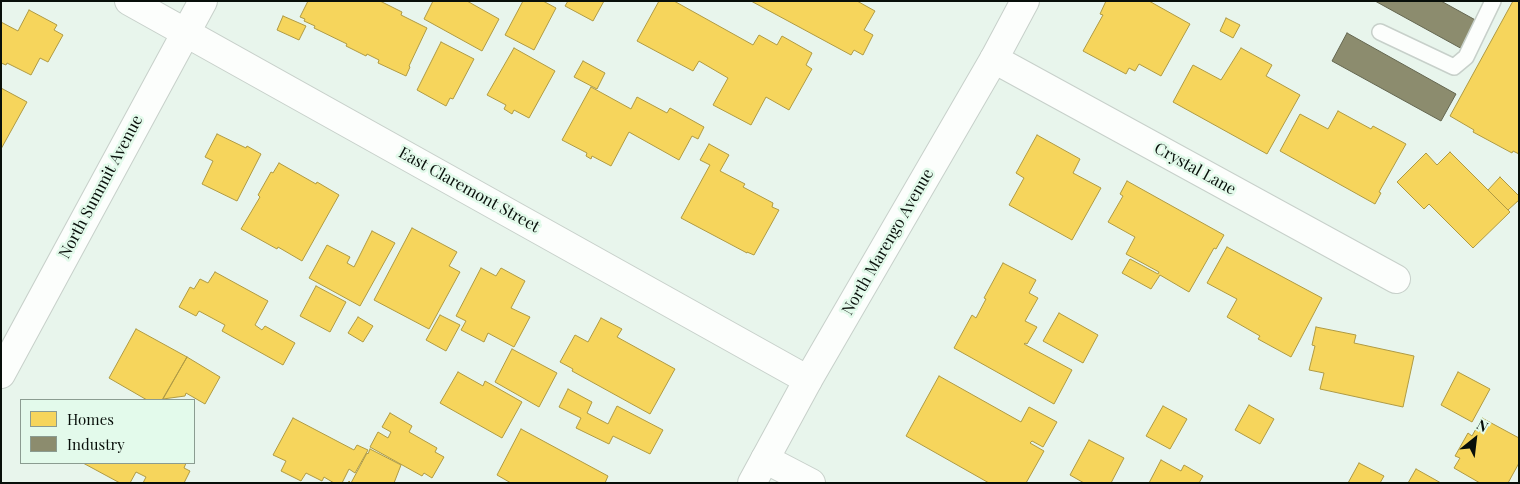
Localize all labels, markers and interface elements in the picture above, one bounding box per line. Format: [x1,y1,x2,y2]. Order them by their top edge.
street label: North Summit Avenue [55,112,147,262]
street label: Crystal Lane [1151,139,1239,199]
street label: East Claremont Street [395,143,543,237]
street label: North Marengo Avenue [838,165,938,319]
legend [20,399,195,464]
text: Homes [67,409,114,429]
north arrow [1450,414,1500,464]
text: N [1473,415,1492,436]
text: Industry [67,434,125,454]

